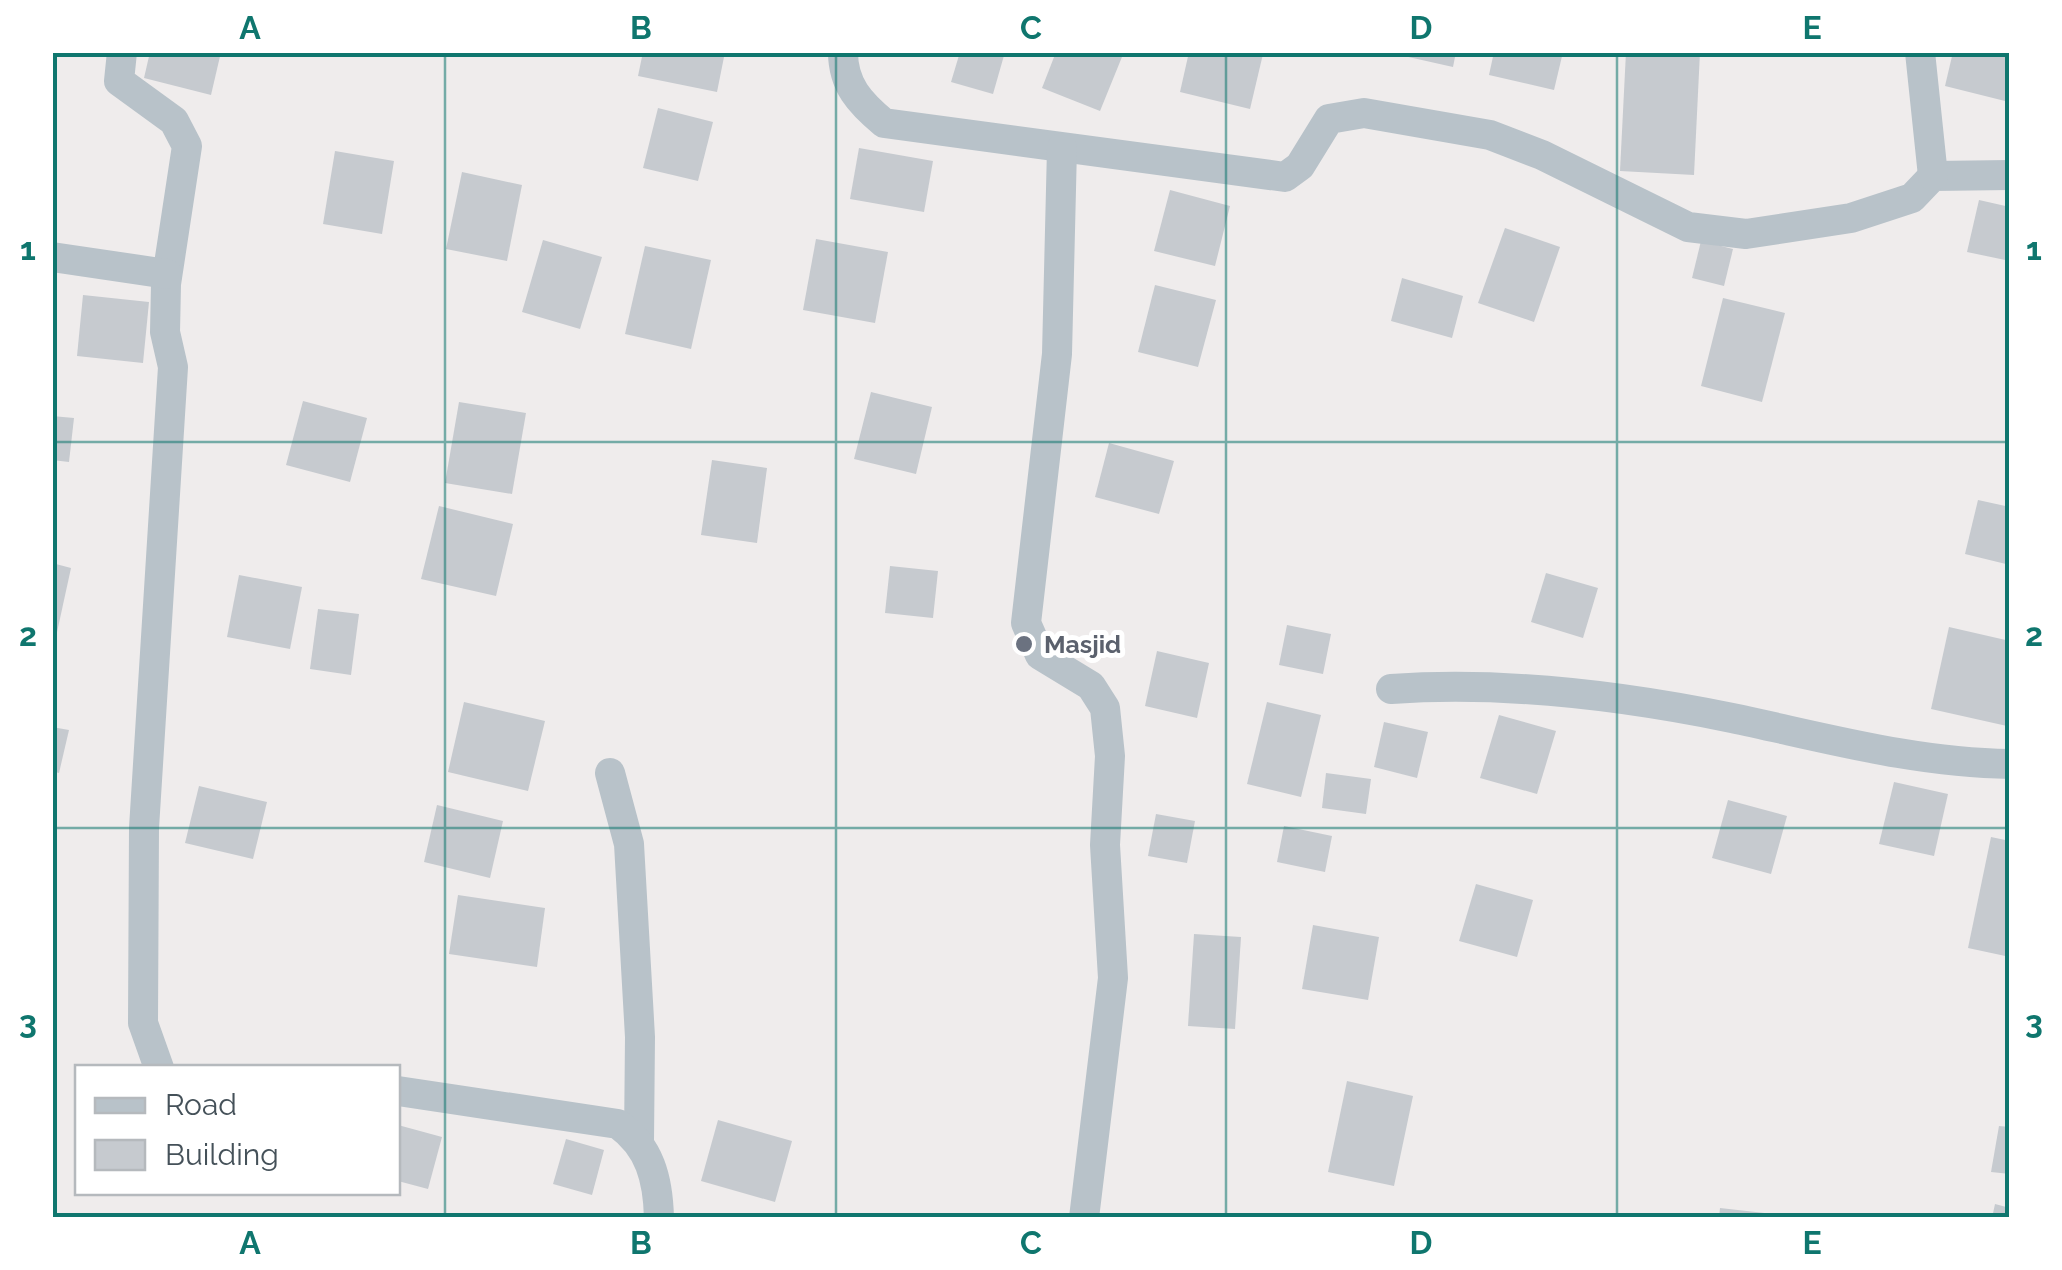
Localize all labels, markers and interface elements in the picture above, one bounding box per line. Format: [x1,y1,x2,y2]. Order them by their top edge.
text: A [239,9,261,46]
text: B [630,9,652,46]
text: C [1020,9,1042,46]
text: D [1410,9,1432,46]
text: E [1802,9,1822,46]
text: 1 [20,230,36,267]
text: 1 [2026,230,2042,267]
text: 2 [19,616,37,653]
text: 2 [2025,616,2043,653]
place label: Masjid [1044,629,1121,659]
marker: Masjid [1013,633,1035,655]
text: 3 [19,1003,37,1040]
text: 3 [2025,1003,2043,1040]
legend [75,1065,400,1195]
text: Road [165,1087,237,1122]
text: Building [165,1137,279,1172]
text: A [239,1224,261,1261]
text: B [630,1224,652,1261]
text: C [1020,1224,1042,1261]
text: D [1410,1224,1432,1261]
text: E [1802,1224,1822,1261]

